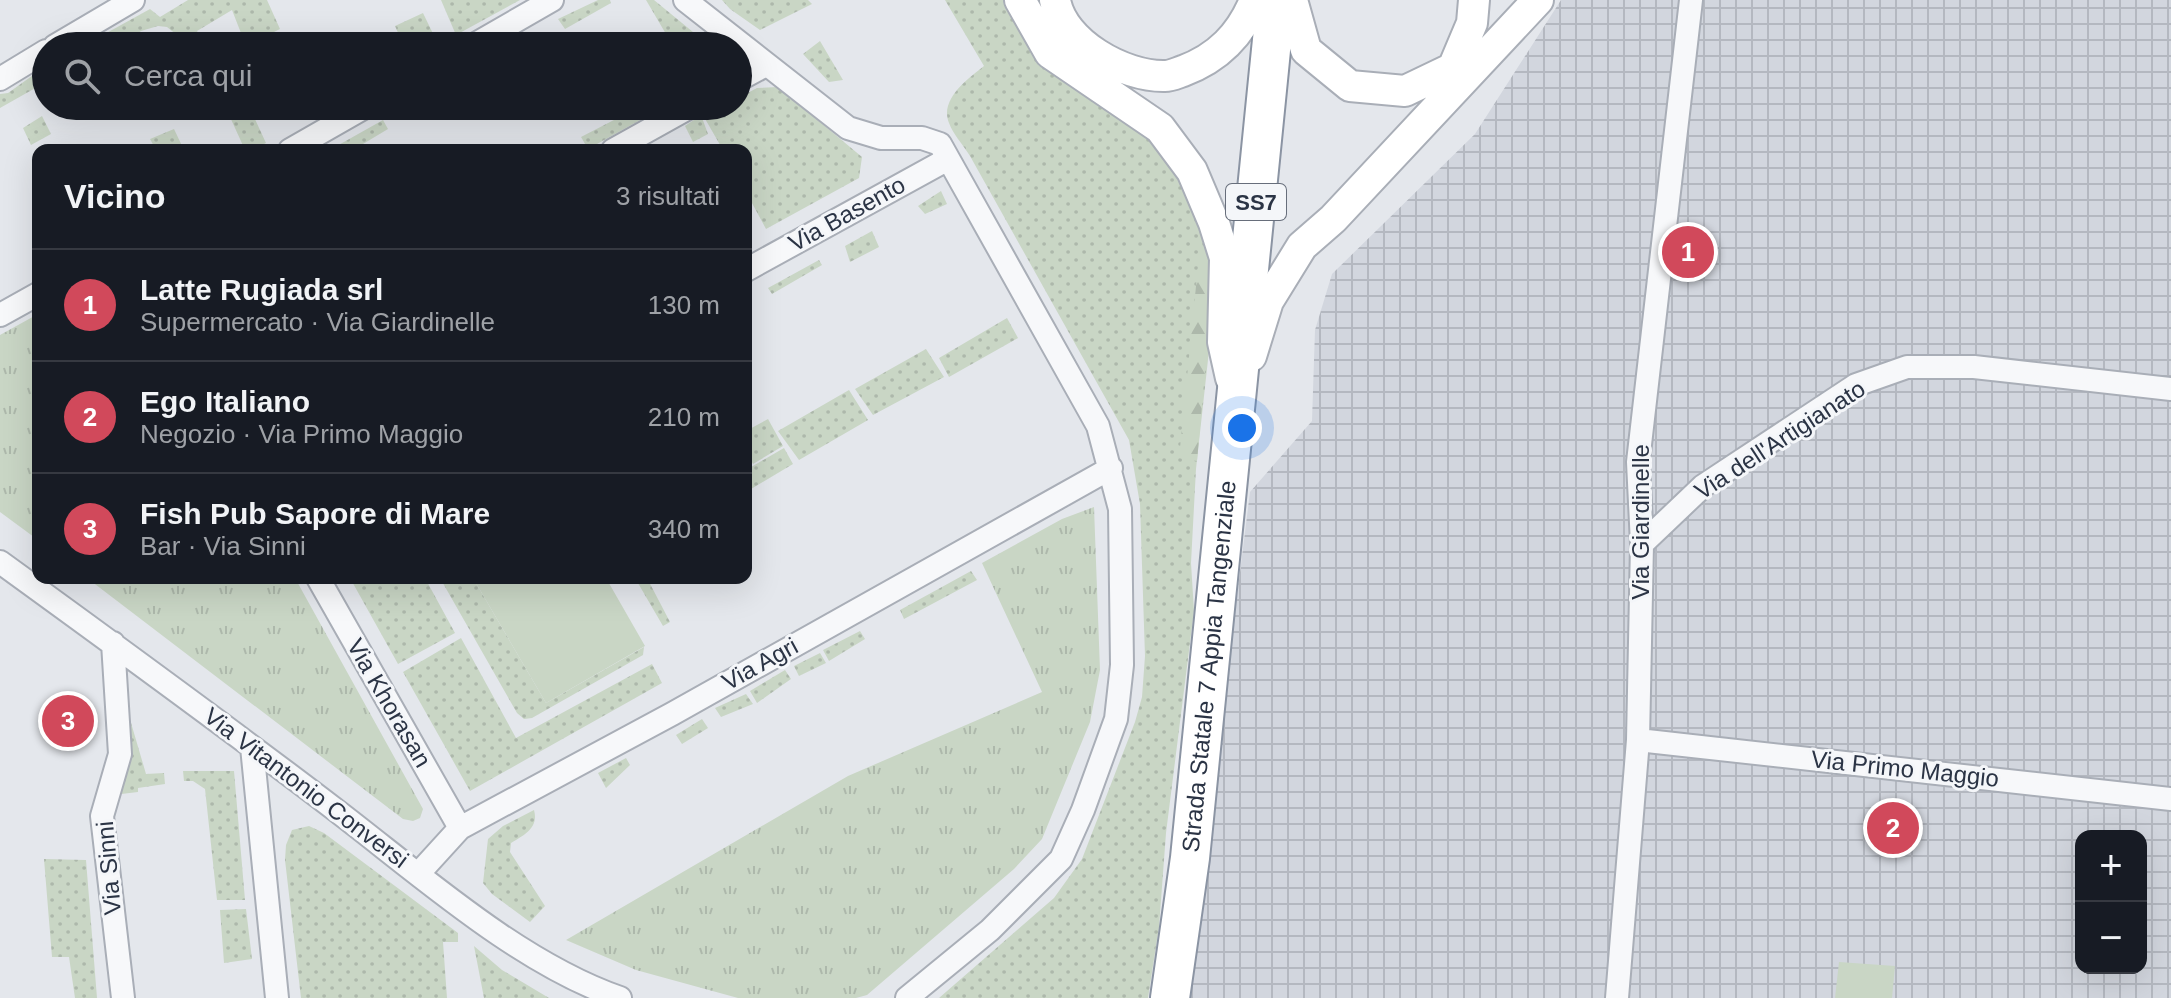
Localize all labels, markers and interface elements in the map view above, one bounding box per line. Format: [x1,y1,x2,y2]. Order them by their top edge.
search box [32,32,752,120]
icon: search [60,54,104,98]
text: Cerca qui [124,59,252,92]
street label: Via Basento [784,170,910,257]
text: Vicino [64,177,165,215]
text: 3 risultati [616,181,720,211]
road number: SS7 [1226,184,1286,220]
pin: 1 [1662,222,1714,282]
text: Latte Rugiada srl [140,273,383,306]
text: 1 [83,290,97,320]
text: 130 m [648,290,720,320]
text: Supermercato · Via Giardinelle [140,307,495,337]
street label: Via dell'Artigianato [1690,374,1870,505]
text: Ego Italiano [140,385,310,418]
text: 2 [83,402,97,432]
text: 210 m [648,402,720,432]
your location [1222,408,1262,448]
text: Negozio · Via Primo Maggio [140,419,463,449]
street label: Via Giardinelle [1627,444,1654,600]
street label: Strada Statale 7 Appia Tangenziale [1177,479,1241,853]
text: Fish Pub Sapore di Mare [140,497,490,530]
text: 3 [83,514,97,544]
text: 340 m [648,514,720,544]
text: Bar · Via Sinni [140,531,306,561]
street label: Via Agri [717,632,802,695]
street label: Via Khorasan [342,634,437,772]
pin: 3 [42,691,94,751]
street label: Via Vitantonio Conversi [199,702,414,873]
street label: Via Primo Maggio [1810,745,2000,792]
pin: 2 [1867,798,1919,858]
street label: Via Sinni [91,820,126,916]
map controls [2075,830,2147,974]
button: + [2075,830,2147,902]
button: − [2075,902,2147,974]

